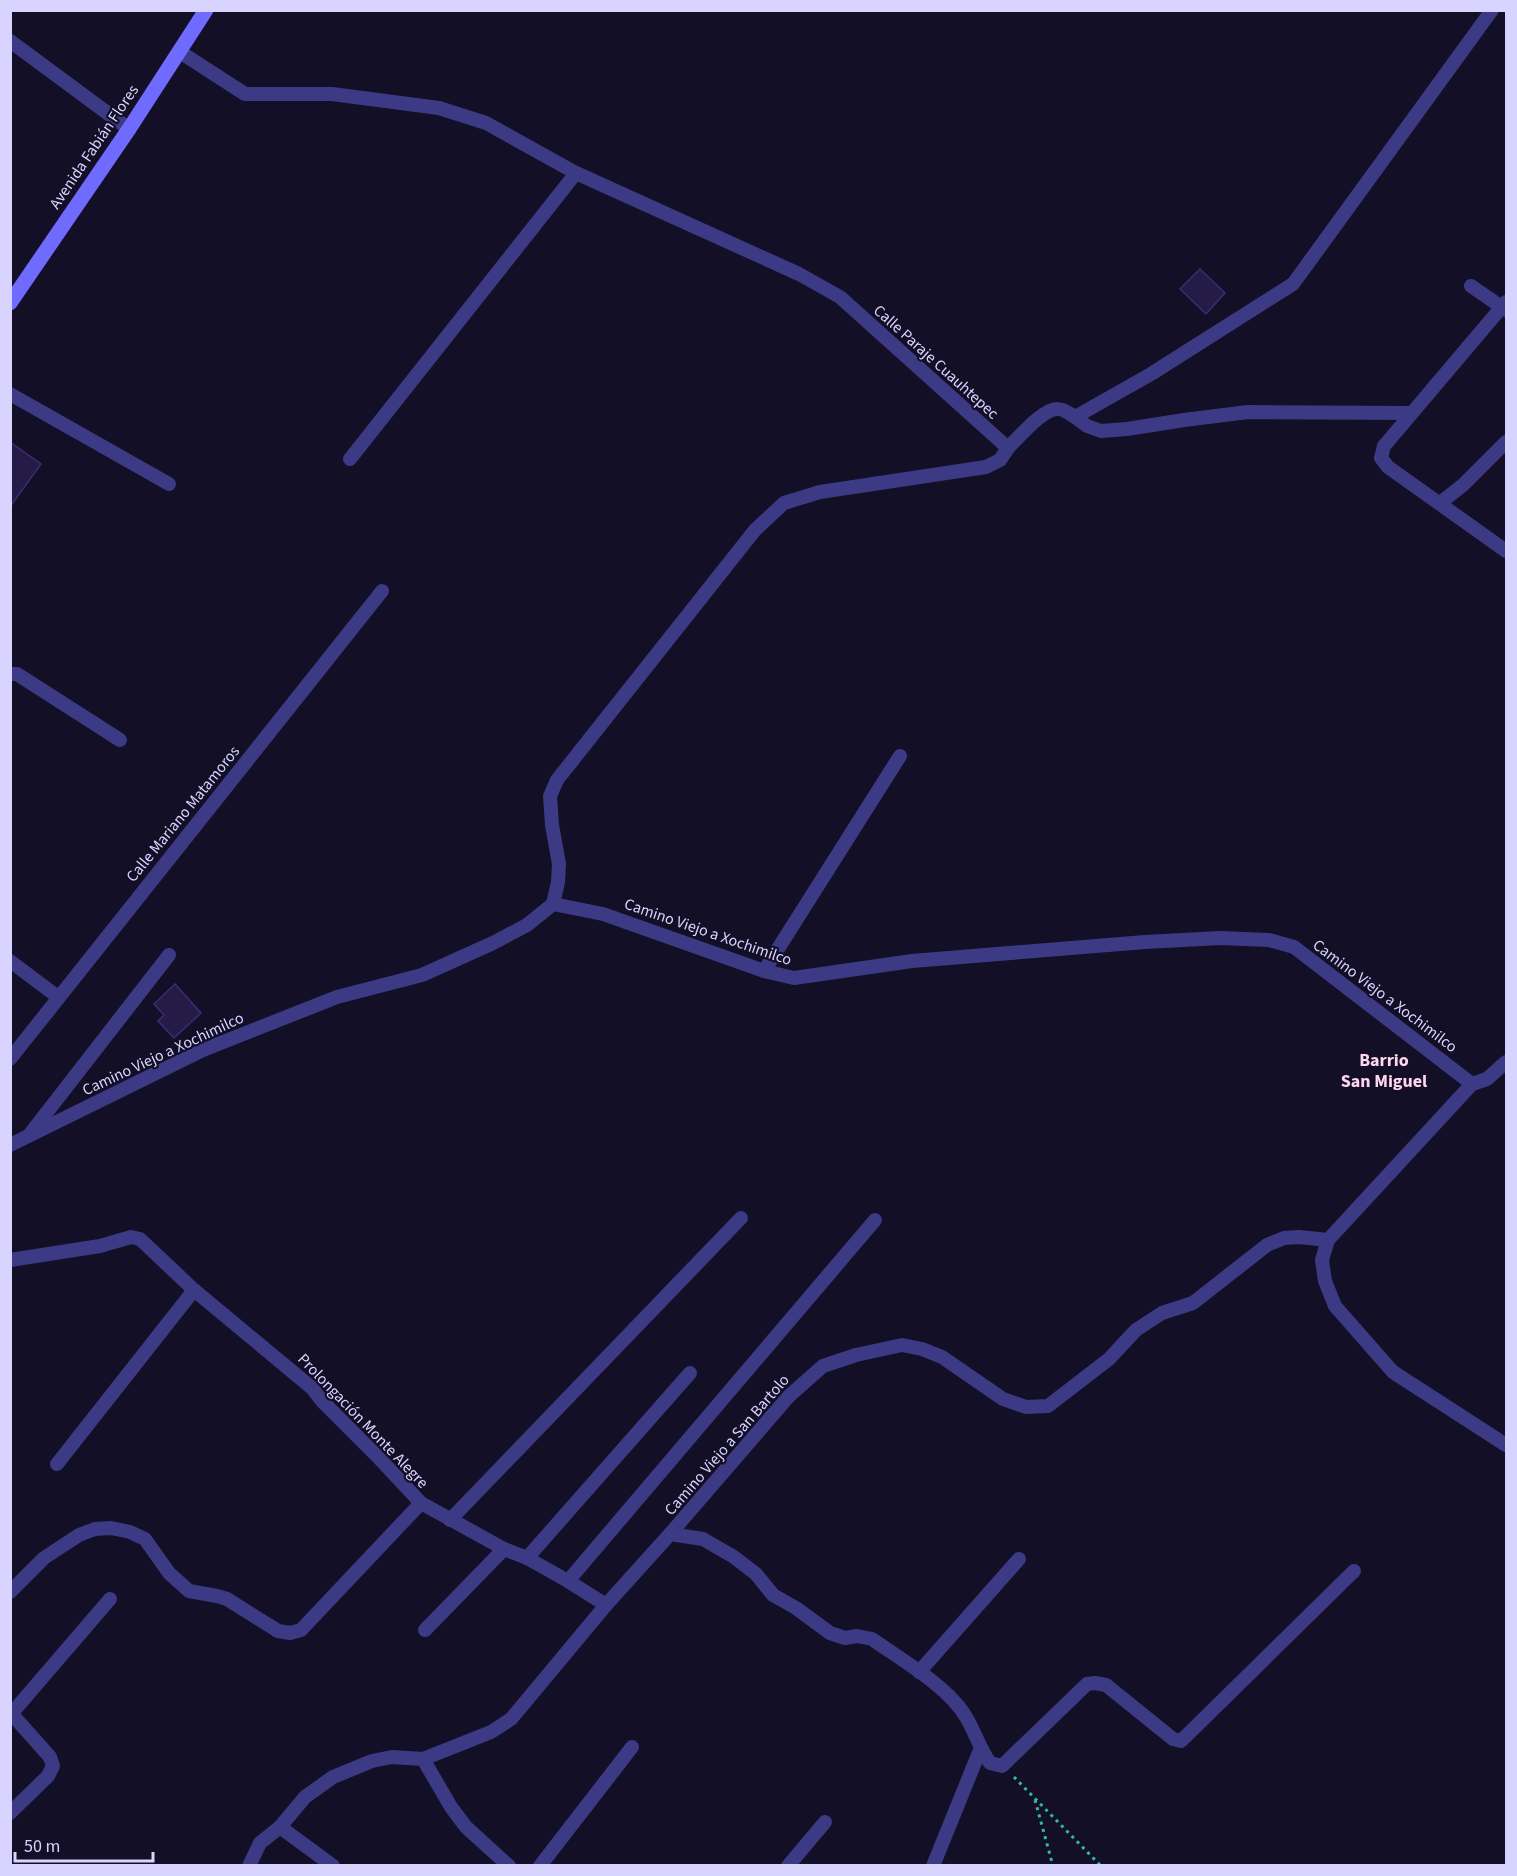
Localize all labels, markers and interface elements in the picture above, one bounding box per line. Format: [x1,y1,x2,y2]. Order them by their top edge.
street label: Avenida Fabián Flores [44,80,144,214]
street label: Calle Paraje Cuauhtepec [869,300,1003,424]
street label: Calle Mariano Matamoros [121,741,245,887]
street label: Camino Viejo a Xochimilco [621,893,795,971]
street label: Camino Viejo a Xochimilco [1308,934,1462,1058]
street label: Camino Viejo a Xochimilco [79,1007,247,1101]
district label: Barrio San Miguel [1341,1048,1427,1094]
street label: Prolongación Monte Alegre [293,1349,433,1493]
street label: Camino Viejo a San Bartolo [660,1370,794,1520]
scale bar [15,1825,153,1863]
text: 50 m [24,1834,60,1859]

